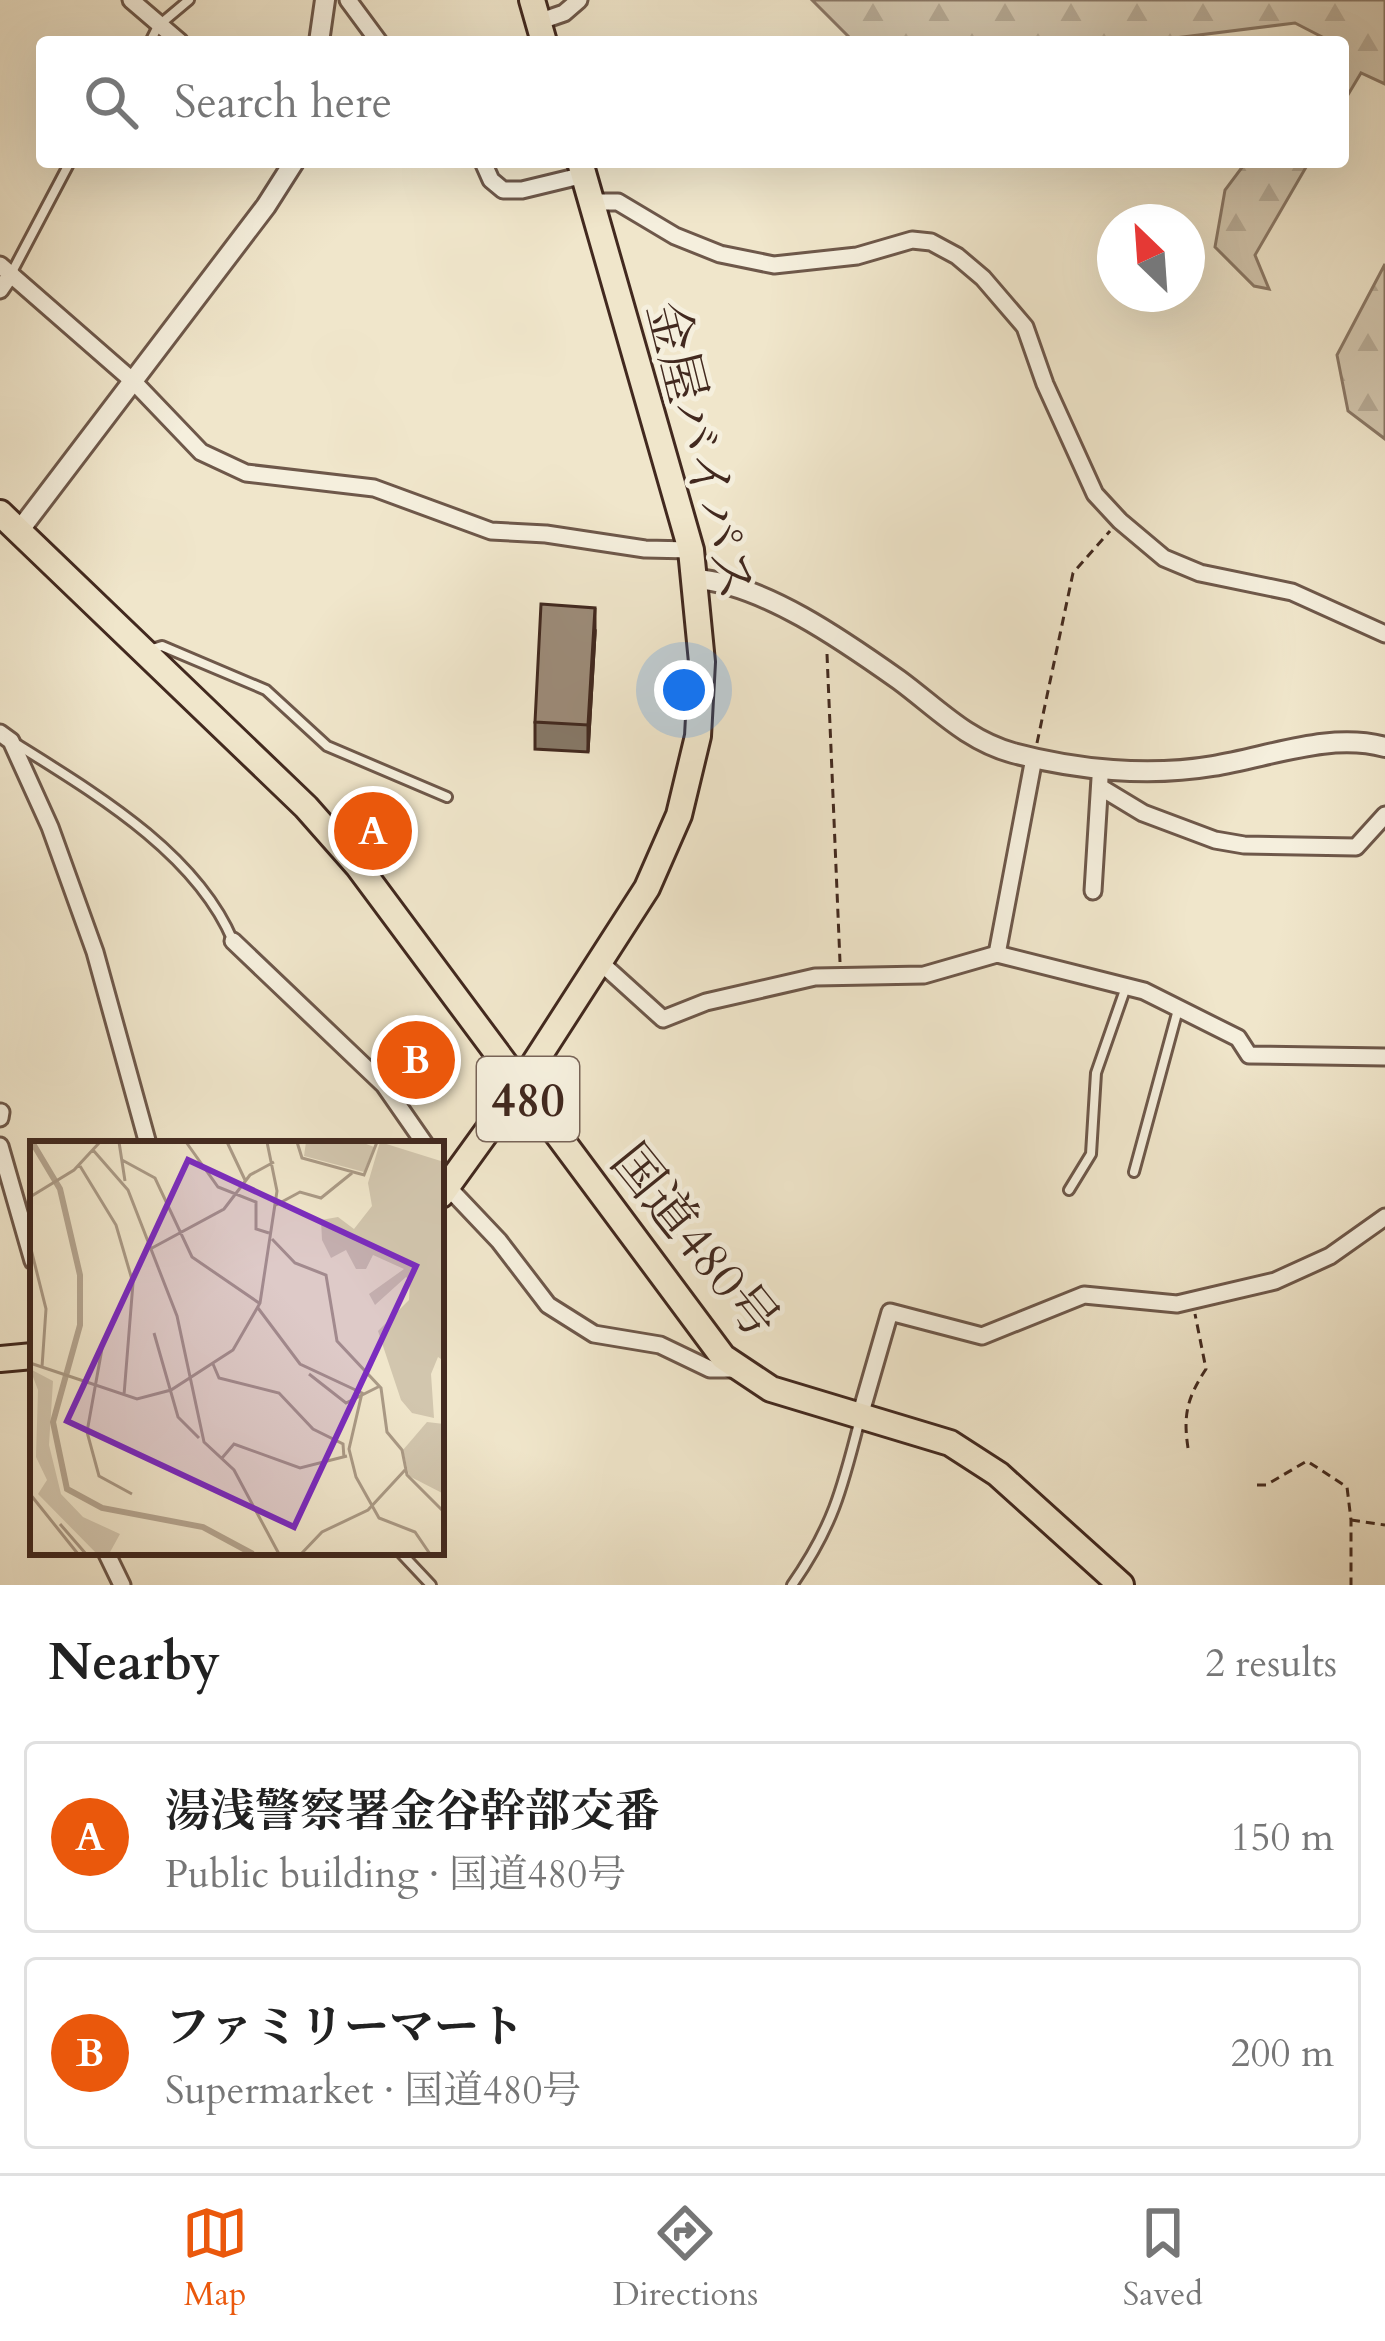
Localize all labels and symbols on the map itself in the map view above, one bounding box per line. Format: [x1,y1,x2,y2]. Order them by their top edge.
north arrow [1097,204,1205,312]
street label: 金屋バイパス [629,294,771,607]
your location [654,660,714,720]
pin: A [334,786,412,876]
pin: B [377,1015,455,1105]
road number: 480 [477,1057,579,1141]
street label: 国道480号 [594,1129,794,1353]
inset map [30,1141,444,1555]

